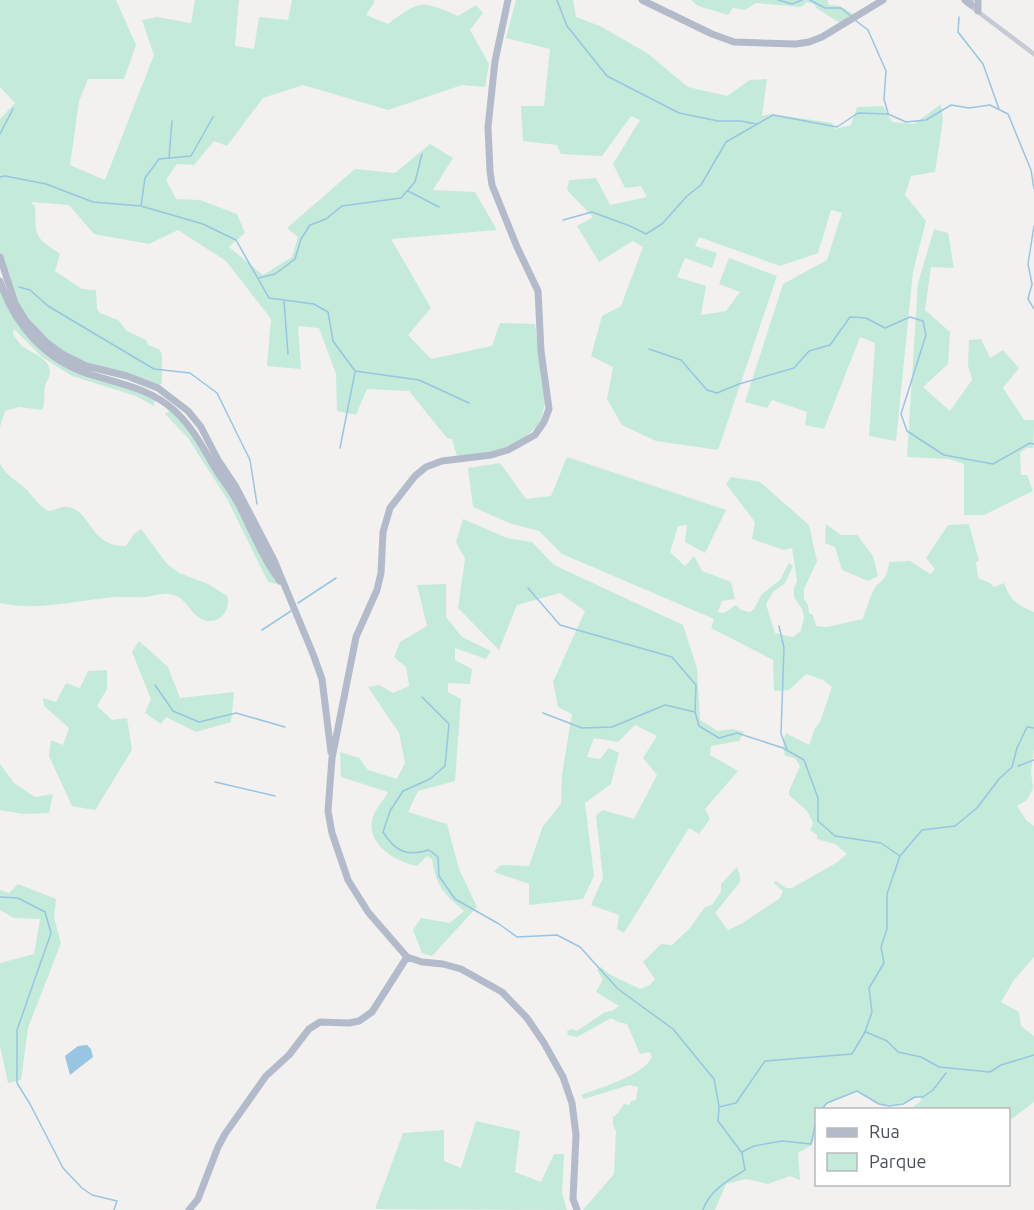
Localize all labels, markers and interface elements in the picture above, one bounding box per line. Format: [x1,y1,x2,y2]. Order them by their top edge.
legend [815,1108,1010,1186]
text: Rua [869,1121,900,1141]
text: Parque [869,1151,926,1171]

